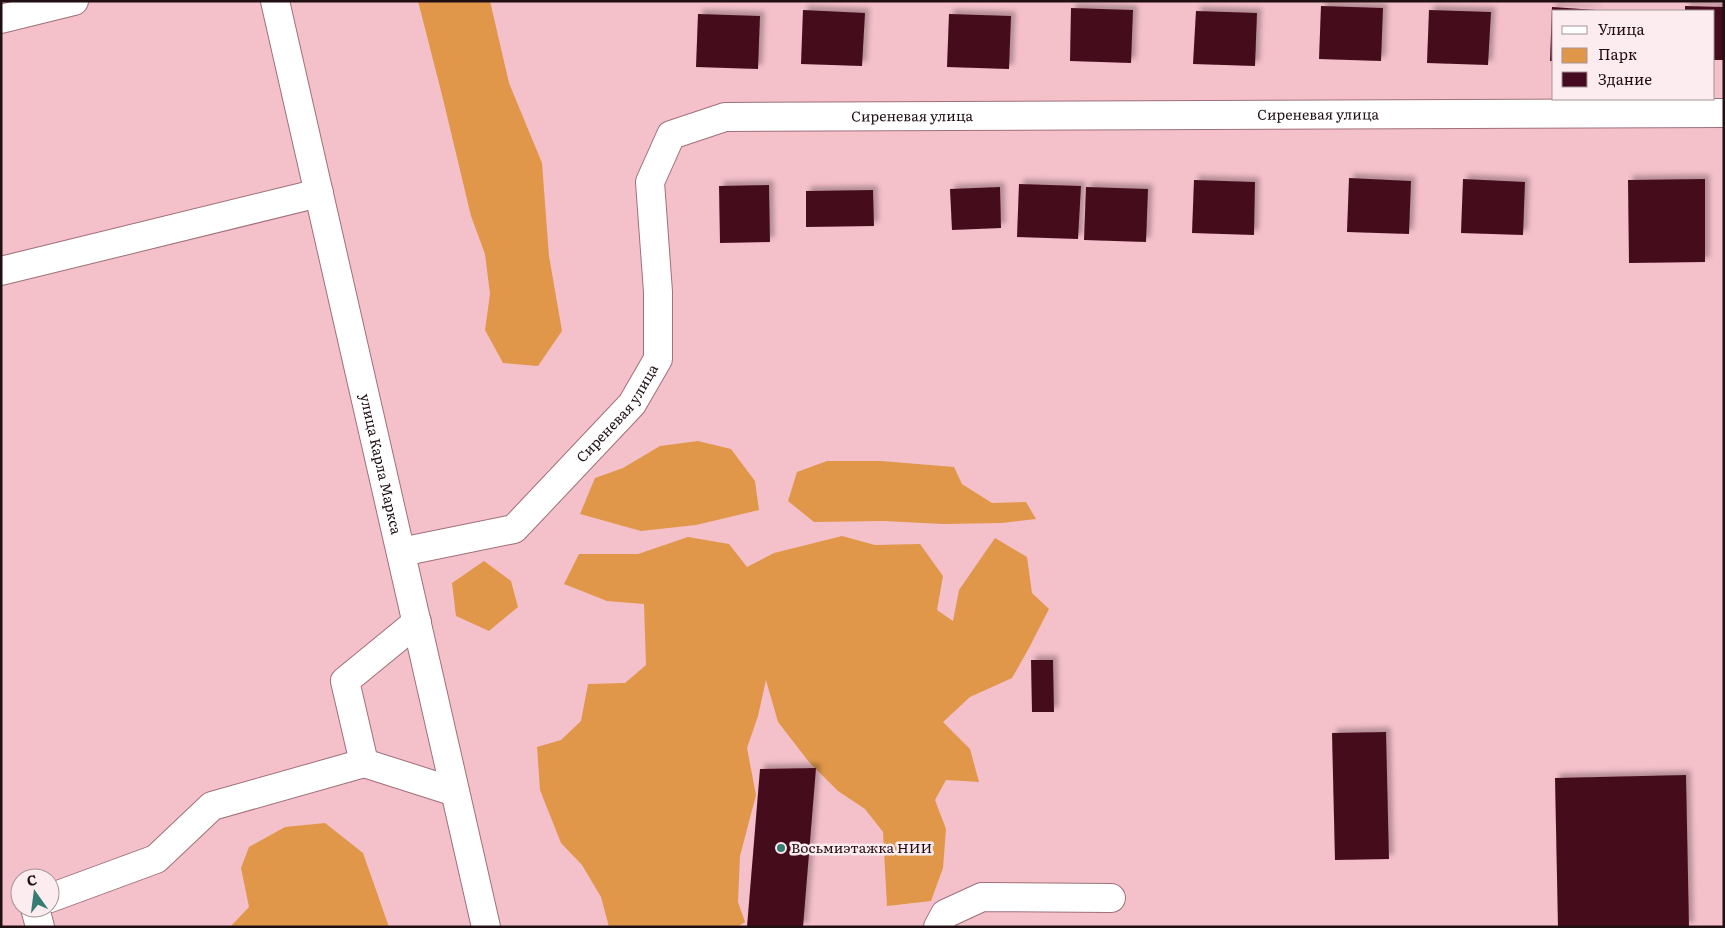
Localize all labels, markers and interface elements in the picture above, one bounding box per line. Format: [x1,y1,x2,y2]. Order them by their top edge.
legend [1552,10,1715,100]
text: Улица [1598,17,1646,40]
text: Парк [1598,42,1637,65]
text: Здание [1598,67,1652,90]
street label: Сиреневая улица [1257,103,1379,124]
street label: Сиреневая улица [851,105,973,125]
street label: Сиреневая улица [571,359,662,466]
street label: улица Карла Маркса [356,392,407,537]
place label: Восьмиэтажка НИИ [791,837,932,857]
marker: Восьмиэтажка НИИ [775,842,787,854]
north arrow [10,868,60,918]
text: С [24,868,39,890]

